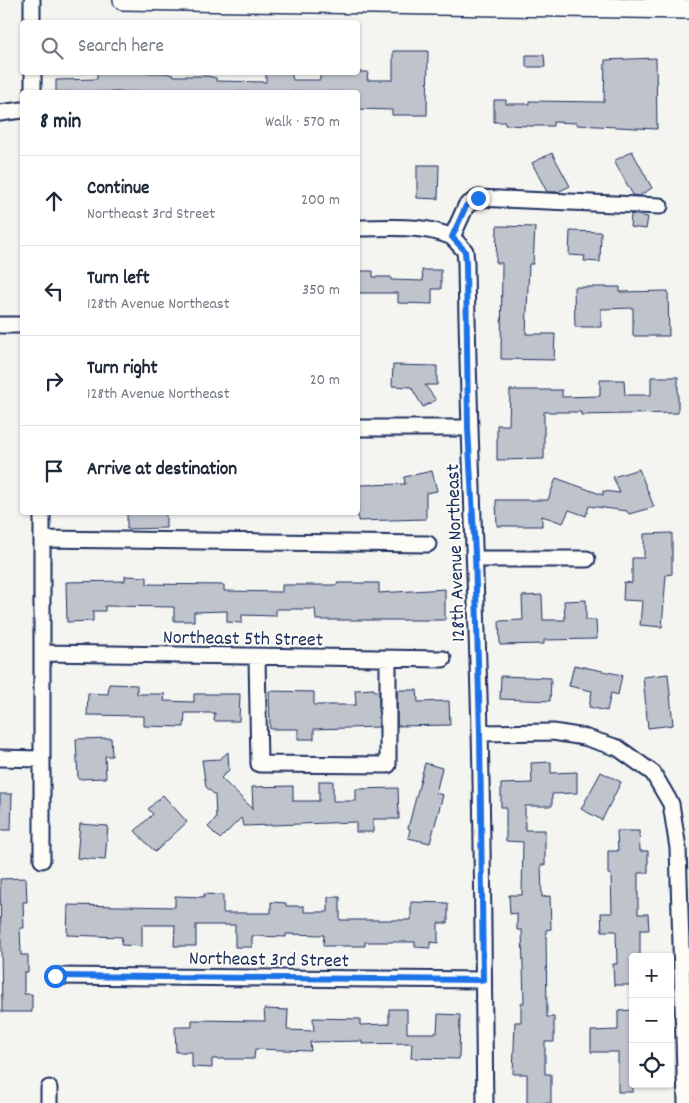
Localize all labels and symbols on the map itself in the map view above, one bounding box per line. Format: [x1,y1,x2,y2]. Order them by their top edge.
route end [467,187,490,210]
street label: 128th Avenue Northeast [440,463,474,642]
street label: Northeast 5th Street [163,625,323,655]
street label: Northeast 3rd Street [189,946,349,976]
route start [44,965,67,988]

